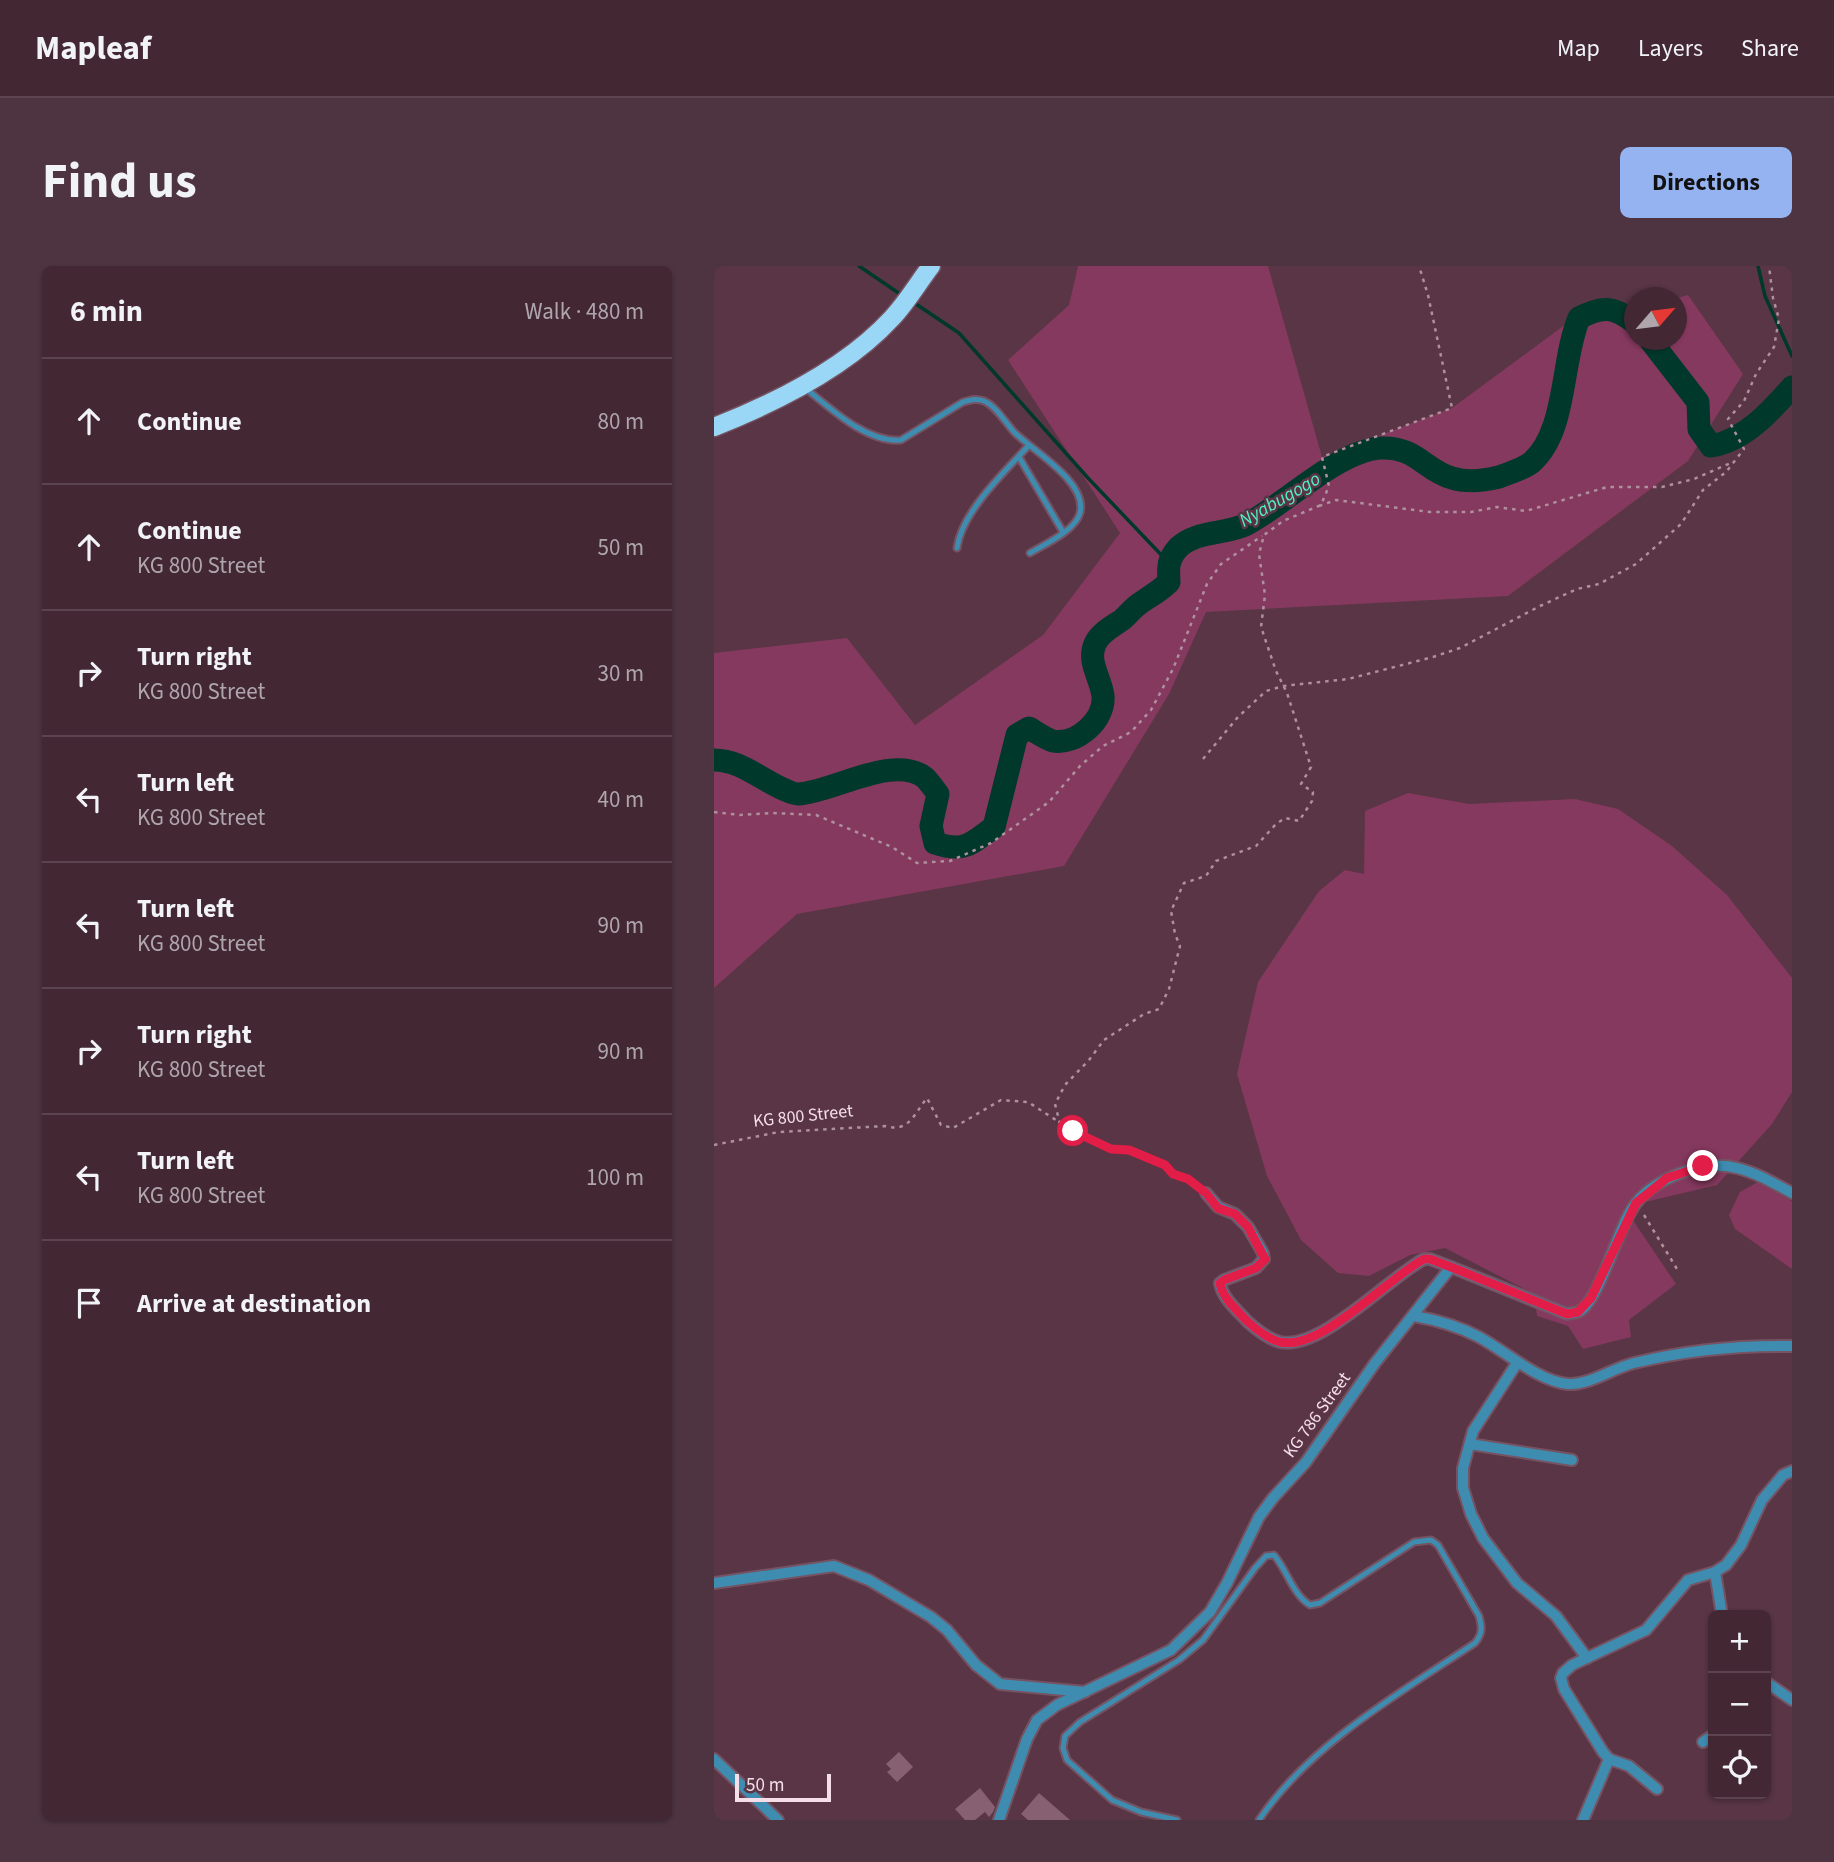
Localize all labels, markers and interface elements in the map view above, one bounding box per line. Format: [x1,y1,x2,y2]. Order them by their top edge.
text: Mapleaf [35,25,151,72]
text: Map [1557,31,1600,66]
text: Layers [1638,31,1703,66]
text: Share [1741,31,1799,66]
text: Find us [42,147,197,217]
button: Directions [1620,147,1792,218]
north arrow [1624,287,1687,350]
text: 6 min [70,290,143,333]
text: Walk · 480 m [525,295,644,328]
icon: ahead [70,402,108,440]
text: Continue [137,403,242,440]
text: 80 m [597,405,644,438]
water label: Nyabugogo [1234,466,1326,534]
text: Continue [137,512,242,549]
icon: ahead [70,528,108,566]
text: 50 m [597,531,644,564]
text: KG 800 Street [137,549,265,582]
text: Turn right [137,638,252,675]
icon: right [70,654,108,692]
text: 30 m [597,657,644,690]
text: KG 800 Street [137,675,265,708]
text: Turn left [137,764,234,801]
icon: left [70,780,108,818]
text: 40 m [597,783,644,816]
text: KG 800 Street [137,801,265,834]
text: Turn left [137,890,234,927]
icon: left [70,906,108,944]
text: 90 m [597,909,644,942]
text: KG 800 Street [137,927,265,960]
text: Turn right [137,1016,252,1053]
icon: right [70,1032,108,1070]
text: 90 m [597,1035,644,1068]
text: KG 800 Street [137,1053,265,1086]
street label: KG 800 Street [752,1098,854,1134]
route start [1057,1115,1088,1146]
text: Turn left [137,1142,234,1179]
route end [1687,1150,1718,1181]
icon: left [70,1158,108,1196]
text: 100 m [586,1161,644,1194]
text: KG 800 Street [137,1179,265,1212]
icon: arrive [70,1284,108,1322]
text: Arrive at destination [137,1285,371,1322]
street label: KG 786 Street [1277,1367,1357,1463]
map controls [1708,1610,1771,1799]
button: + [1708,1610,1771,1673]
button: − [1708,1673,1771,1736]
button: locate [1708,1736,1771,1799]
scale bar [735,1771,831,1803]
text: 50 m [746,1772,784,1799]

